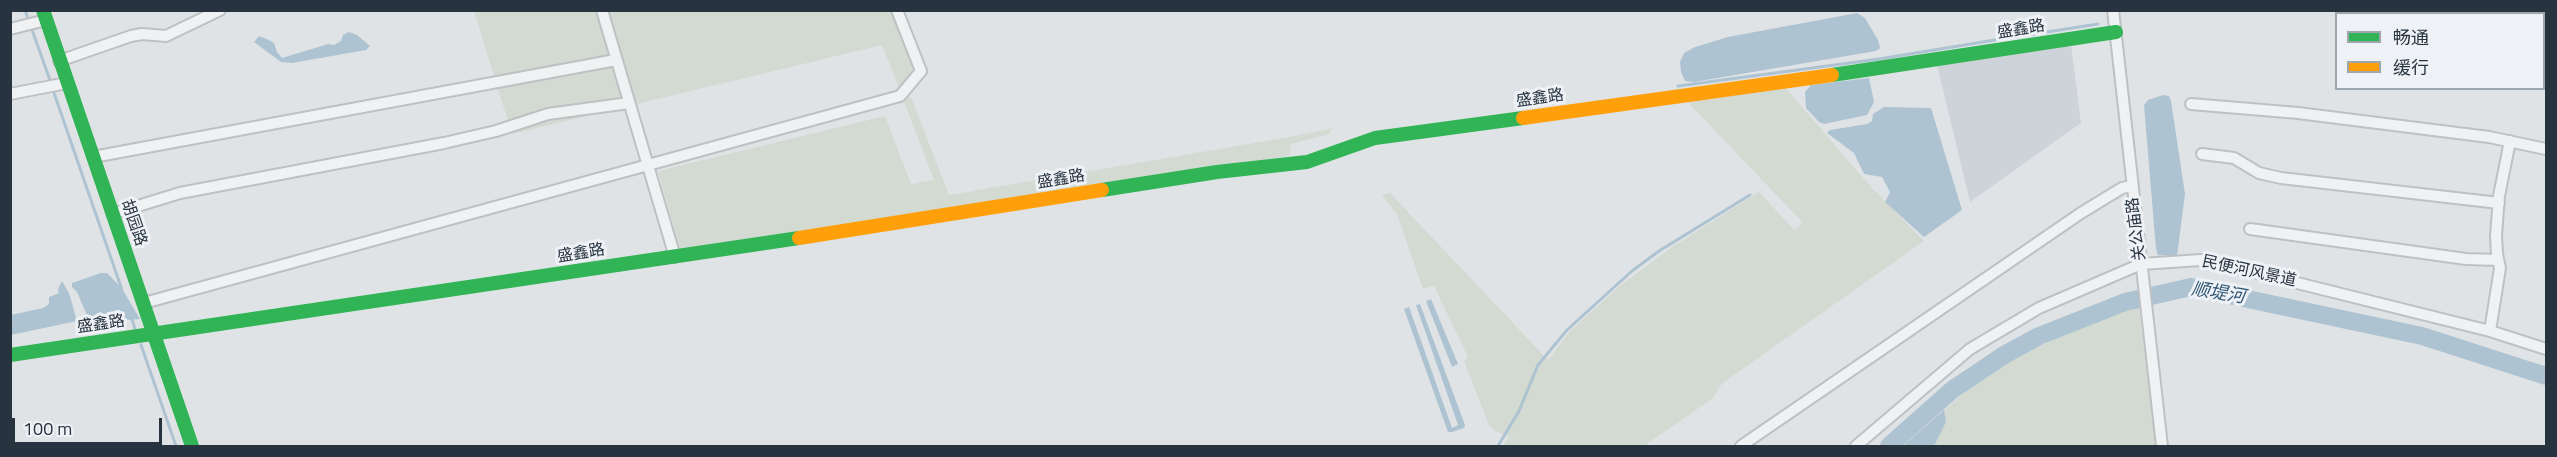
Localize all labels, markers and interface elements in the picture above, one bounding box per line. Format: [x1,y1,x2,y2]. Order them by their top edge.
legend [2335,12,2545,90]
street label: 盛鑫路 [1996,17,2046,43]
text: 畅通 [2393,24,2429,51]
text: 缓行 [2393,54,2429,81]
street label: 盛鑫路 [1515,86,1565,112]
street label: 盛鑫路 [1036,167,1086,193]
street label: 关公庙路 [2124,196,2150,262]
street label: 胡园路 [116,197,150,249]
street label: 盛鑫路 [556,241,606,267]
street label: 民便河风景道 [2200,253,2298,291]
water label: 顺堤河 [2190,279,2246,309]
street label: 盛鑫路 [76,312,126,338]
scale bar [15,406,165,444]
text: 100 m [23,415,72,442]

